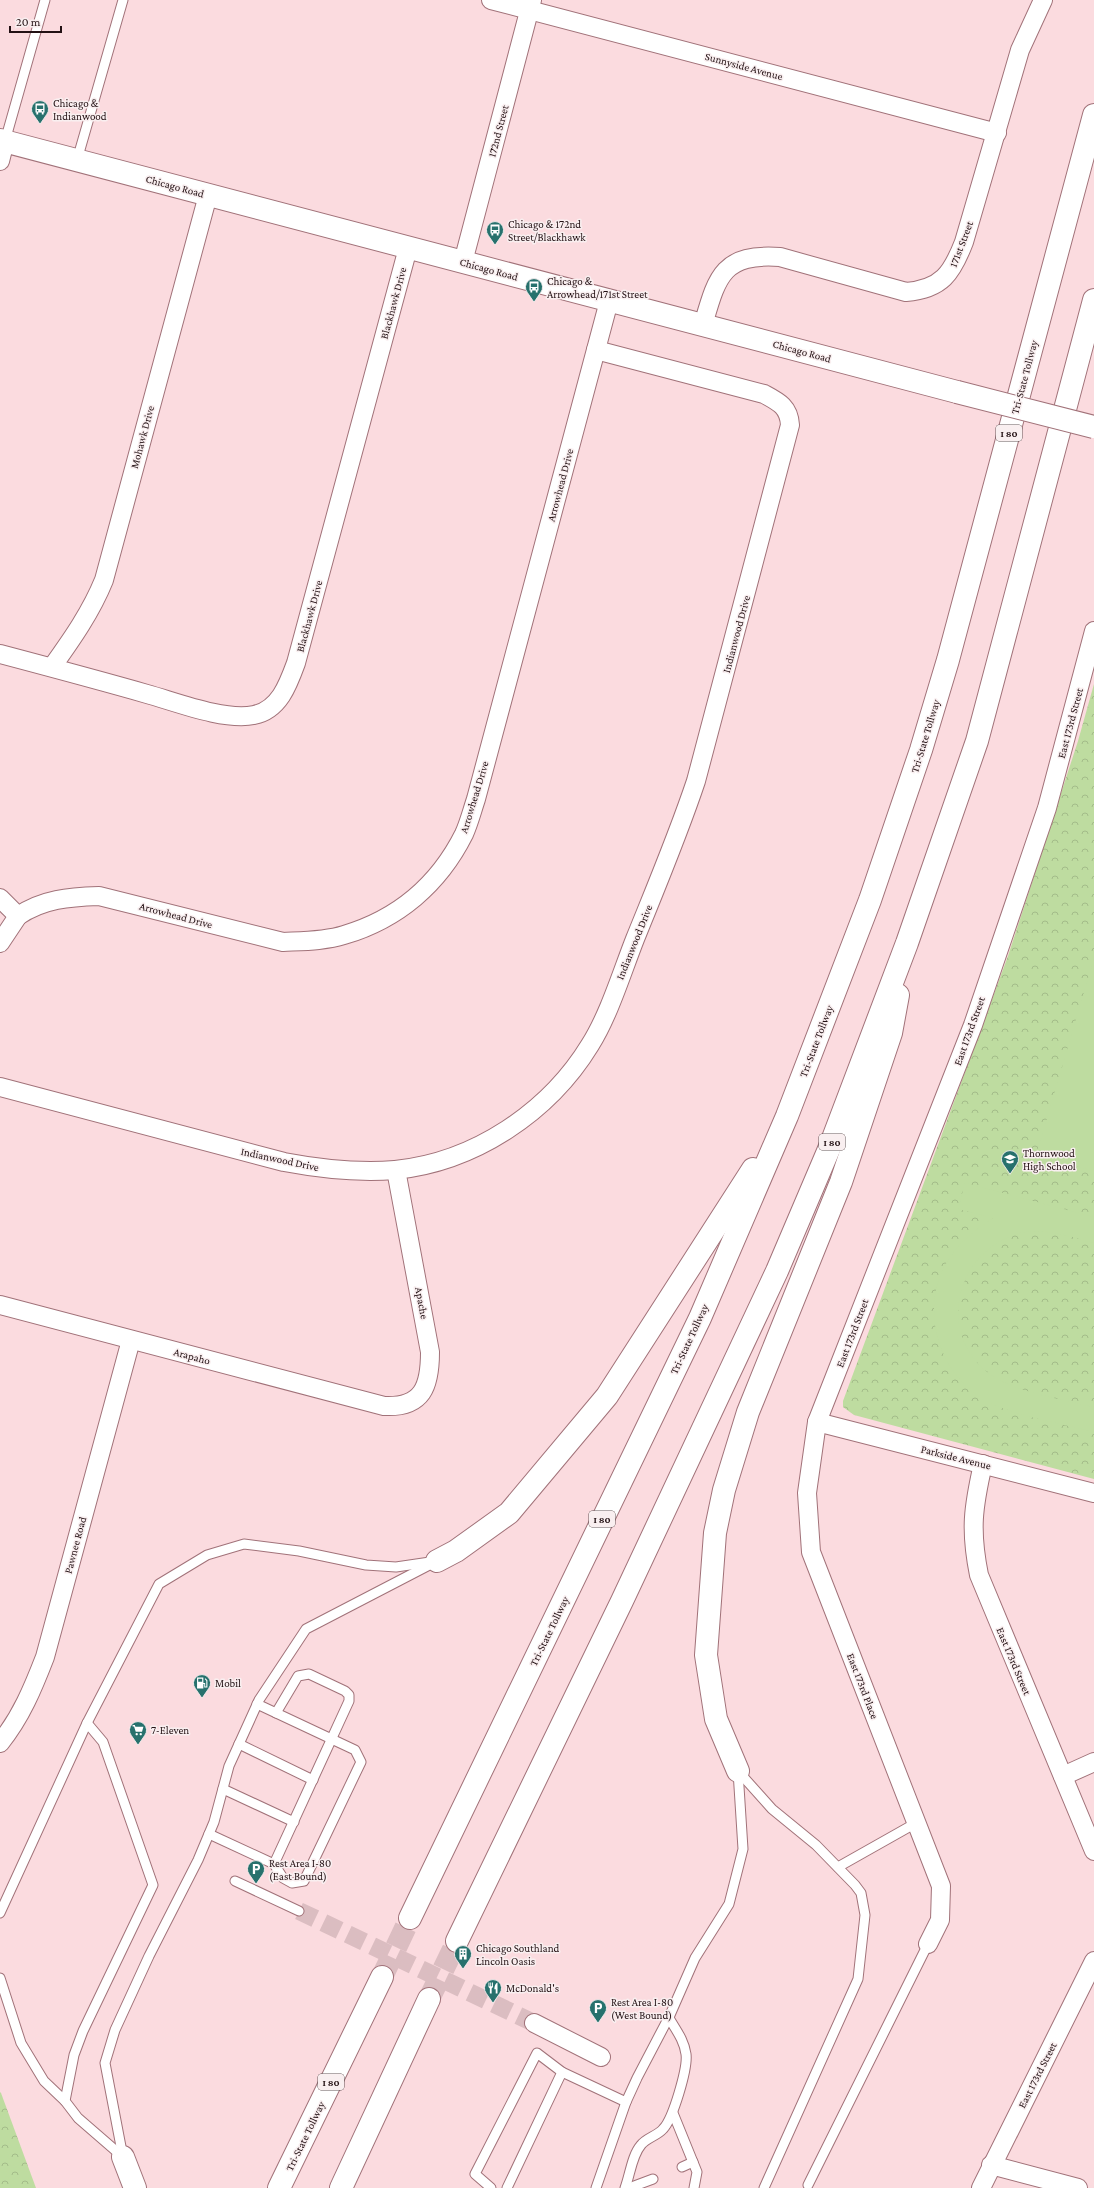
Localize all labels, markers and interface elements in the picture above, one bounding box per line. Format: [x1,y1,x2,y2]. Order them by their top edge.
scale bar [10,8,61,34]
text: 20 m [16,15,41,29]
street label: Sunnyside Avenue [704,50,784,83]
place label: Chicago & Indianwood [53,97,107,122]
bus stop icon: Chicago & Indianwood [30,99,50,124]
street label: 172nd Street [485,103,511,158]
street label: Chicago Road [144,172,206,201]
place label: Chicago & 172nd Street/Blackhawk [508,218,586,243]
street label: 171st Street [947,219,975,269]
bus stop icon: Chicago & 172nd Street/Blackhawk [485,220,505,245]
street label: Chicago Road [458,255,520,284]
street label: Blackhawk Drive [378,266,408,340]
place label: Chicago & Arrowhead/171st Street [547,275,648,300]
bus stop icon: Chicago & Arrowhead/171st Street [524,277,544,302]
street label: Chicago Road [771,337,833,366]
street label: Tri-State Tollway [1008,338,1041,416]
street label: Mohawk Drive [128,404,156,470]
road number: I 80 [996,425,1022,441]
street label: Arrowhead Drive [545,447,576,523]
street label: Blackhawk Drive [294,579,324,653]
street label: Indianwood Drive [720,594,752,674]
street label: East 173rd Street [1055,686,1085,759]
street label: Tri-State Tollway [908,697,943,774]
street label: Arrowhead Drive [457,759,491,835]
street label: Arrowhead Drive [138,900,214,931]
street label: Indianwood Drive [614,903,655,981]
street label: East 173rd Street [951,995,987,1067]
street label: Tri-State Tollway [797,1003,836,1079]
road number: I 80 [819,1134,845,1150]
street label: Indianwood Drive [240,1145,320,1173]
place label: Thornwood High School [1023,1147,1076,1173]
school or university icon: Thornwood High School [1000,1149,1020,1174]
street label: Apache [412,1286,431,1320]
street label: East 173rd Street [833,1297,871,1369]
street label: Tri-State Tollway [668,1301,712,1376]
street label: Arapaho [172,1345,212,1368]
street label: Parkside Avenue [920,1442,992,1472]
road number: I 80 [589,1511,615,1527]
street label: Pawnee Road [62,1515,88,1575]
street label: Tri-State Tollway [527,1593,572,1668]
street label: East 173rd Street [994,1625,1034,1697]
street label: East 173rd Place [845,1651,881,1721]
fuel station icon: Mobil [192,1673,212,1698]
place label: Mobil [215,1677,241,1689]
supermarket icon: 7-Eleven [128,1720,148,1745]
place label: 7-Eleven [151,1724,189,1736]
place label: Rest Area I-80 (East Bound) [269,1857,331,1883]
parking icon: Rest Area I-80 (East Bound) [246,1859,266,1884]
place label: Chicago Southland Lincoln Oasis [476,1942,560,1967]
building icon: Chicago Southland Lincoln Oasis [453,1944,473,1969]
restaurant icon: McDonald's [483,1978,503,2003]
place label: McDonald's [506,1982,559,1994]
place label: Rest Area I-80 (West Bound) [611,1996,673,2022]
parking icon: Rest Area I-80 (West Bound) [588,1998,608,2023]
street label: East 173rd Street [1015,2040,1059,2110]
road number: I 80 [318,2074,344,2090]
street label: Tri-State Tollway [283,2098,328,2173]

